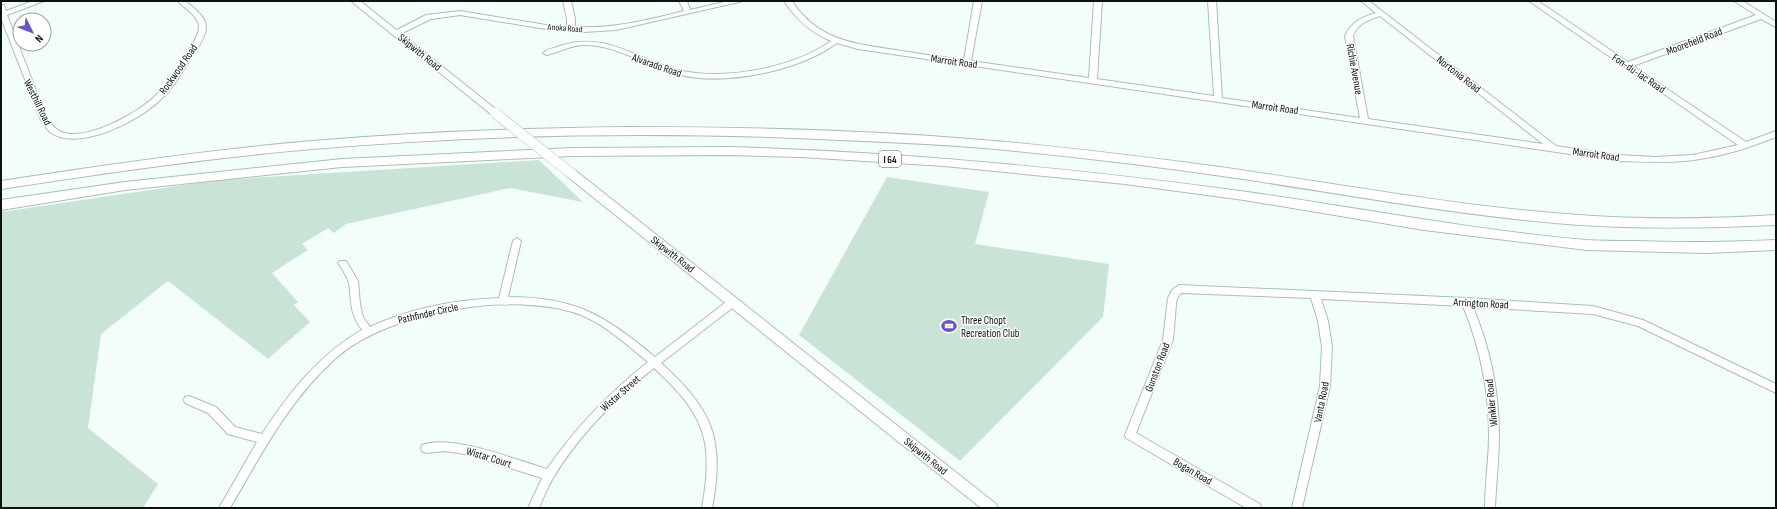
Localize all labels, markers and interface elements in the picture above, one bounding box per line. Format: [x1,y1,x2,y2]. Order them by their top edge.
north arrow [12,12,52,52]
street label: Anoka Road [546,22,583,35]
street label: Moorefield Road [1664,25,1724,58]
street label: Skipwith Road [395,31,444,74]
text: N [32,32,46,45]
street label: Rockwood Road [156,41,201,97]
street label: Richie Avenue [1344,43,1365,96]
street label: Alvarado Road [629,51,684,80]
street label: Fon-du-lac Road [1610,51,1668,96]
street label: Marroit Road [930,52,978,71]
street label: Nortonia Road [1434,53,1484,96]
street label: Westhill Road [21,77,54,128]
street label: Marroit Road [1251,98,1299,117]
street label: Marroit Road [1572,145,1620,164]
road number: I 64 [879,151,901,167]
street label: Skipwith Road [648,233,697,276]
street label: Arrington Road [1452,296,1509,311]
street label: Pathfinder Circle [397,300,460,327]
place label: Three Chopt Recreation Club [961,314,1020,340]
sports icon: Three Chopt Recreation Club [940,317,958,335]
street label: Gunston Road [1142,340,1173,393]
street label: Wistar Street [598,372,643,414]
street label: Winkler Road [1482,378,1500,427]
street label: Vanta Road [1311,380,1332,424]
street label: Skipwith Road [901,435,950,478]
street label: Wistar Court [465,444,514,471]
street label: Bogan Road [1171,455,1215,488]

